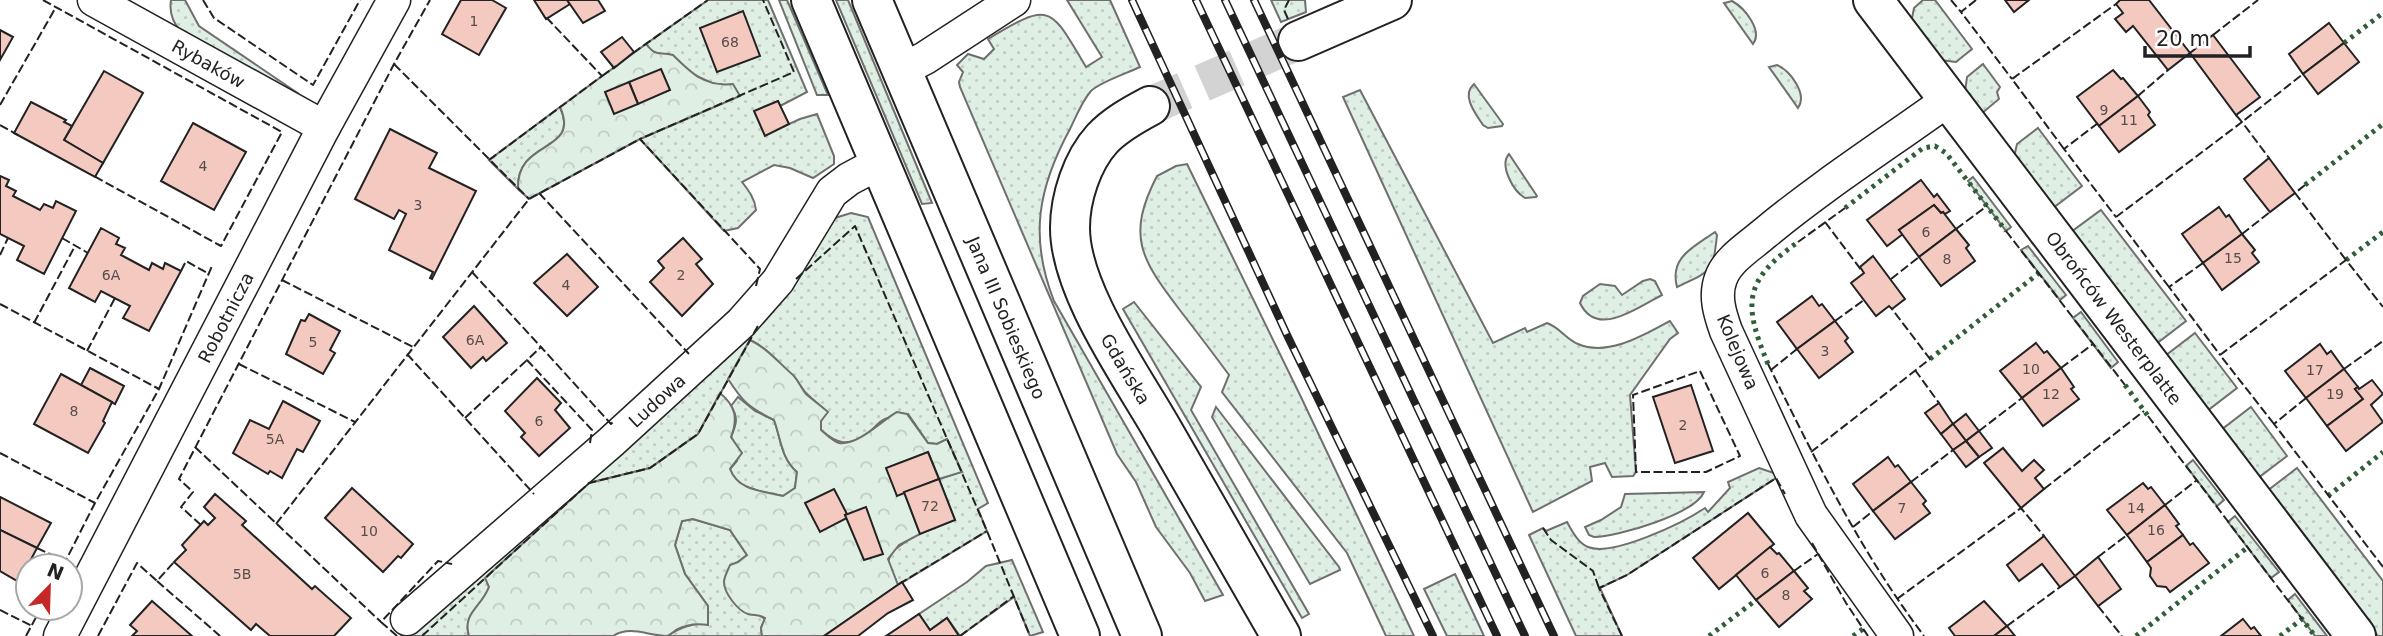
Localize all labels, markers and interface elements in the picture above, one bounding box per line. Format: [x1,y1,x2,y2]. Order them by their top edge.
house number: 1 [470,13,478,29]
scale bar [2145,14,2250,58]
text: 20 m [2156,27,2210,51]
house number: 68 [721,34,739,50]
street label: Rybaków [168,35,249,92]
house number: 9 [2100,102,2108,118]
house number: 11 [2120,112,2138,128]
house number: 4 [199,158,208,174]
house number: 3 [414,197,422,213]
house number: 6 [1922,224,1931,240]
street label: Obrońców Westerplatte [2042,227,2187,408]
street label: Jana III Sobieskiego [963,232,1051,402]
house number: 15 [2224,250,2242,266]
house number: 8 [1943,251,1951,267]
house number: 6A [102,267,121,283]
house number: 2 [677,267,685,283]
street label: Robotnicza [193,269,257,366]
house number: 4 [562,277,571,293]
street label: Kolejowa [1713,311,1763,393]
street label: Gdańska [1097,330,1155,408]
house number: 6A [466,332,485,348]
house number: 5 [309,334,317,350]
house number: 3 [1821,343,1829,359]
house number: 10 [2022,361,2040,377]
house number: 17 [2306,362,2324,378]
street label: Ludowa [624,369,689,431]
house number: 12 [2042,386,2060,402]
house number: 19 [2326,386,2344,402]
house number: 8 [70,403,78,419]
house number: 6 [535,413,544,429]
house number: 2 [1679,417,1687,433]
house number: 5A [266,431,285,447]
house number: 72 [921,498,939,514]
house number: 7 [1898,500,1906,516]
house number: 14 [2127,500,2145,516]
house number: 16 [2147,522,2165,538]
house number: 10 [360,523,378,539]
north arrow [14,552,84,622]
text: N [44,558,67,585]
house number: 6 [1761,565,1770,581]
house number: 5B [233,566,251,582]
house number: 8 [1782,587,1790,603]

